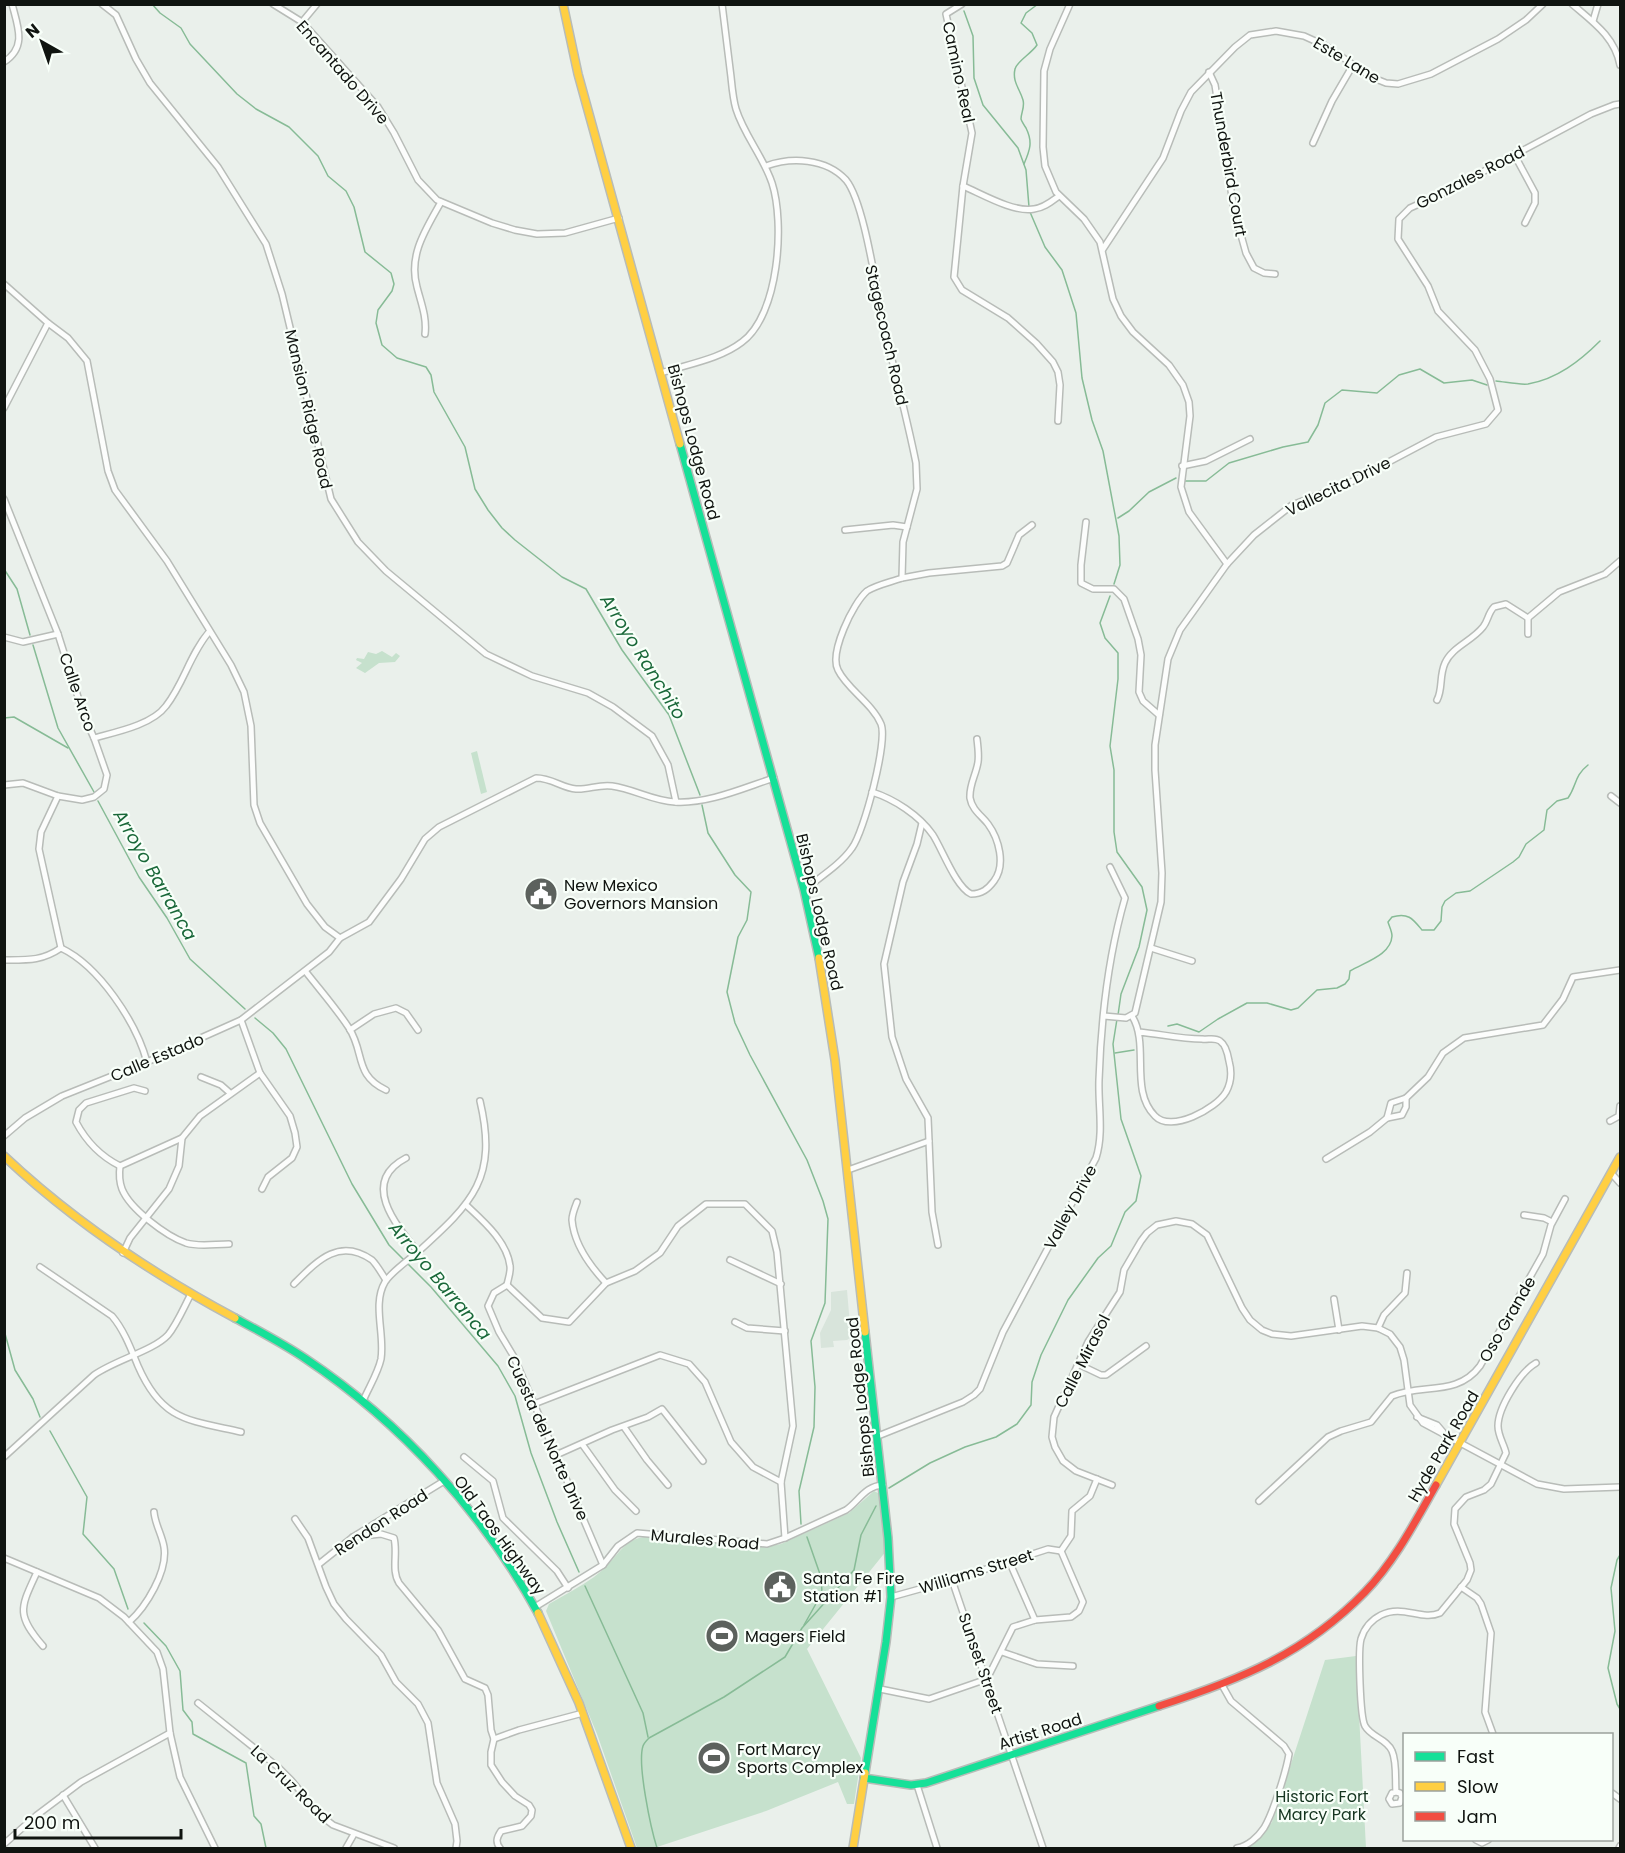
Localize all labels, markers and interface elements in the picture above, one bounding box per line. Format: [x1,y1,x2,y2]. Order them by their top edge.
north arrow [12,12,72,72]
street label: Encantado Drive [291,15,394,129]
text: N [21,18,45,44]
street label: Camino Real [937,19,980,125]
street label: Este Lane [1309,31,1385,90]
street label: Thunderbird Court [1204,90,1253,238]
street label: Gonzales Road [1412,140,1529,215]
street label: Stagecoach Road [859,263,914,408]
street label: Mansion Ridge Road [279,327,338,491]
street label: Bishops Lodge Road [662,362,725,523]
street label: Vallecita Drive [1282,451,1395,522]
water label: Arroyo Ranchito [594,588,692,724]
street label: Calle Arco [53,650,102,735]
water label: Arroyo Barranca [107,804,203,945]
street label: Bishops Lodge Road [790,831,849,993]
place label: New Mexico Governors Mansion [564,874,718,915]
public building icon: New Mexico Governors Mansion [523,876,559,912]
street label: Calle Estado [107,1027,207,1087]
street label: Valley Drive [1038,1161,1102,1254]
water label: Arroyo Barranca [383,1215,497,1345]
street label: Oso Grande [1474,1272,1541,1366]
street label: Calle Mirasol [1049,1310,1116,1412]
street label: Bishops Lodge Road [841,1316,880,1478]
street label: Cuesta del Norte Drive [501,1352,594,1524]
street label: Hyde Park Road [1402,1386,1485,1506]
street label: Old Taos Highway [448,1471,551,1600]
street label: Rendon Road [330,1484,432,1561]
street label: Murales Road [650,1523,760,1556]
street label: Williams Street [916,1543,1036,1600]
place label: Santa Fe Fire Station #1 [803,1567,905,1608]
public building icon: Santa Fe Fire Station #1 [762,1569,798,1605]
street label: Sunset Street [953,1610,1009,1717]
sports icon: Magers Field [704,1618,740,1654]
place label: Magers Field [745,1625,846,1648]
street label: Artist Road [995,1707,1085,1756]
legend [1403,1733,1613,1841]
place label: Fort Marcy Sports Complex [737,1738,864,1779]
street label: La Cruz Road [245,1740,336,1829]
sports icon: Fort Marcy Sports Complex [696,1740,732,1776]
text: Fast [1457,1744,1494,1769]
text: Slow [1457,1774,1499,1799]
park label: Historic Fort Marcy Park [1275,1785,1369,1826]
scale bar [15,1802,182,1840]
text: Jam [1457,1804,1497,1829]
text: 200 m [24,1810,80,1835]

